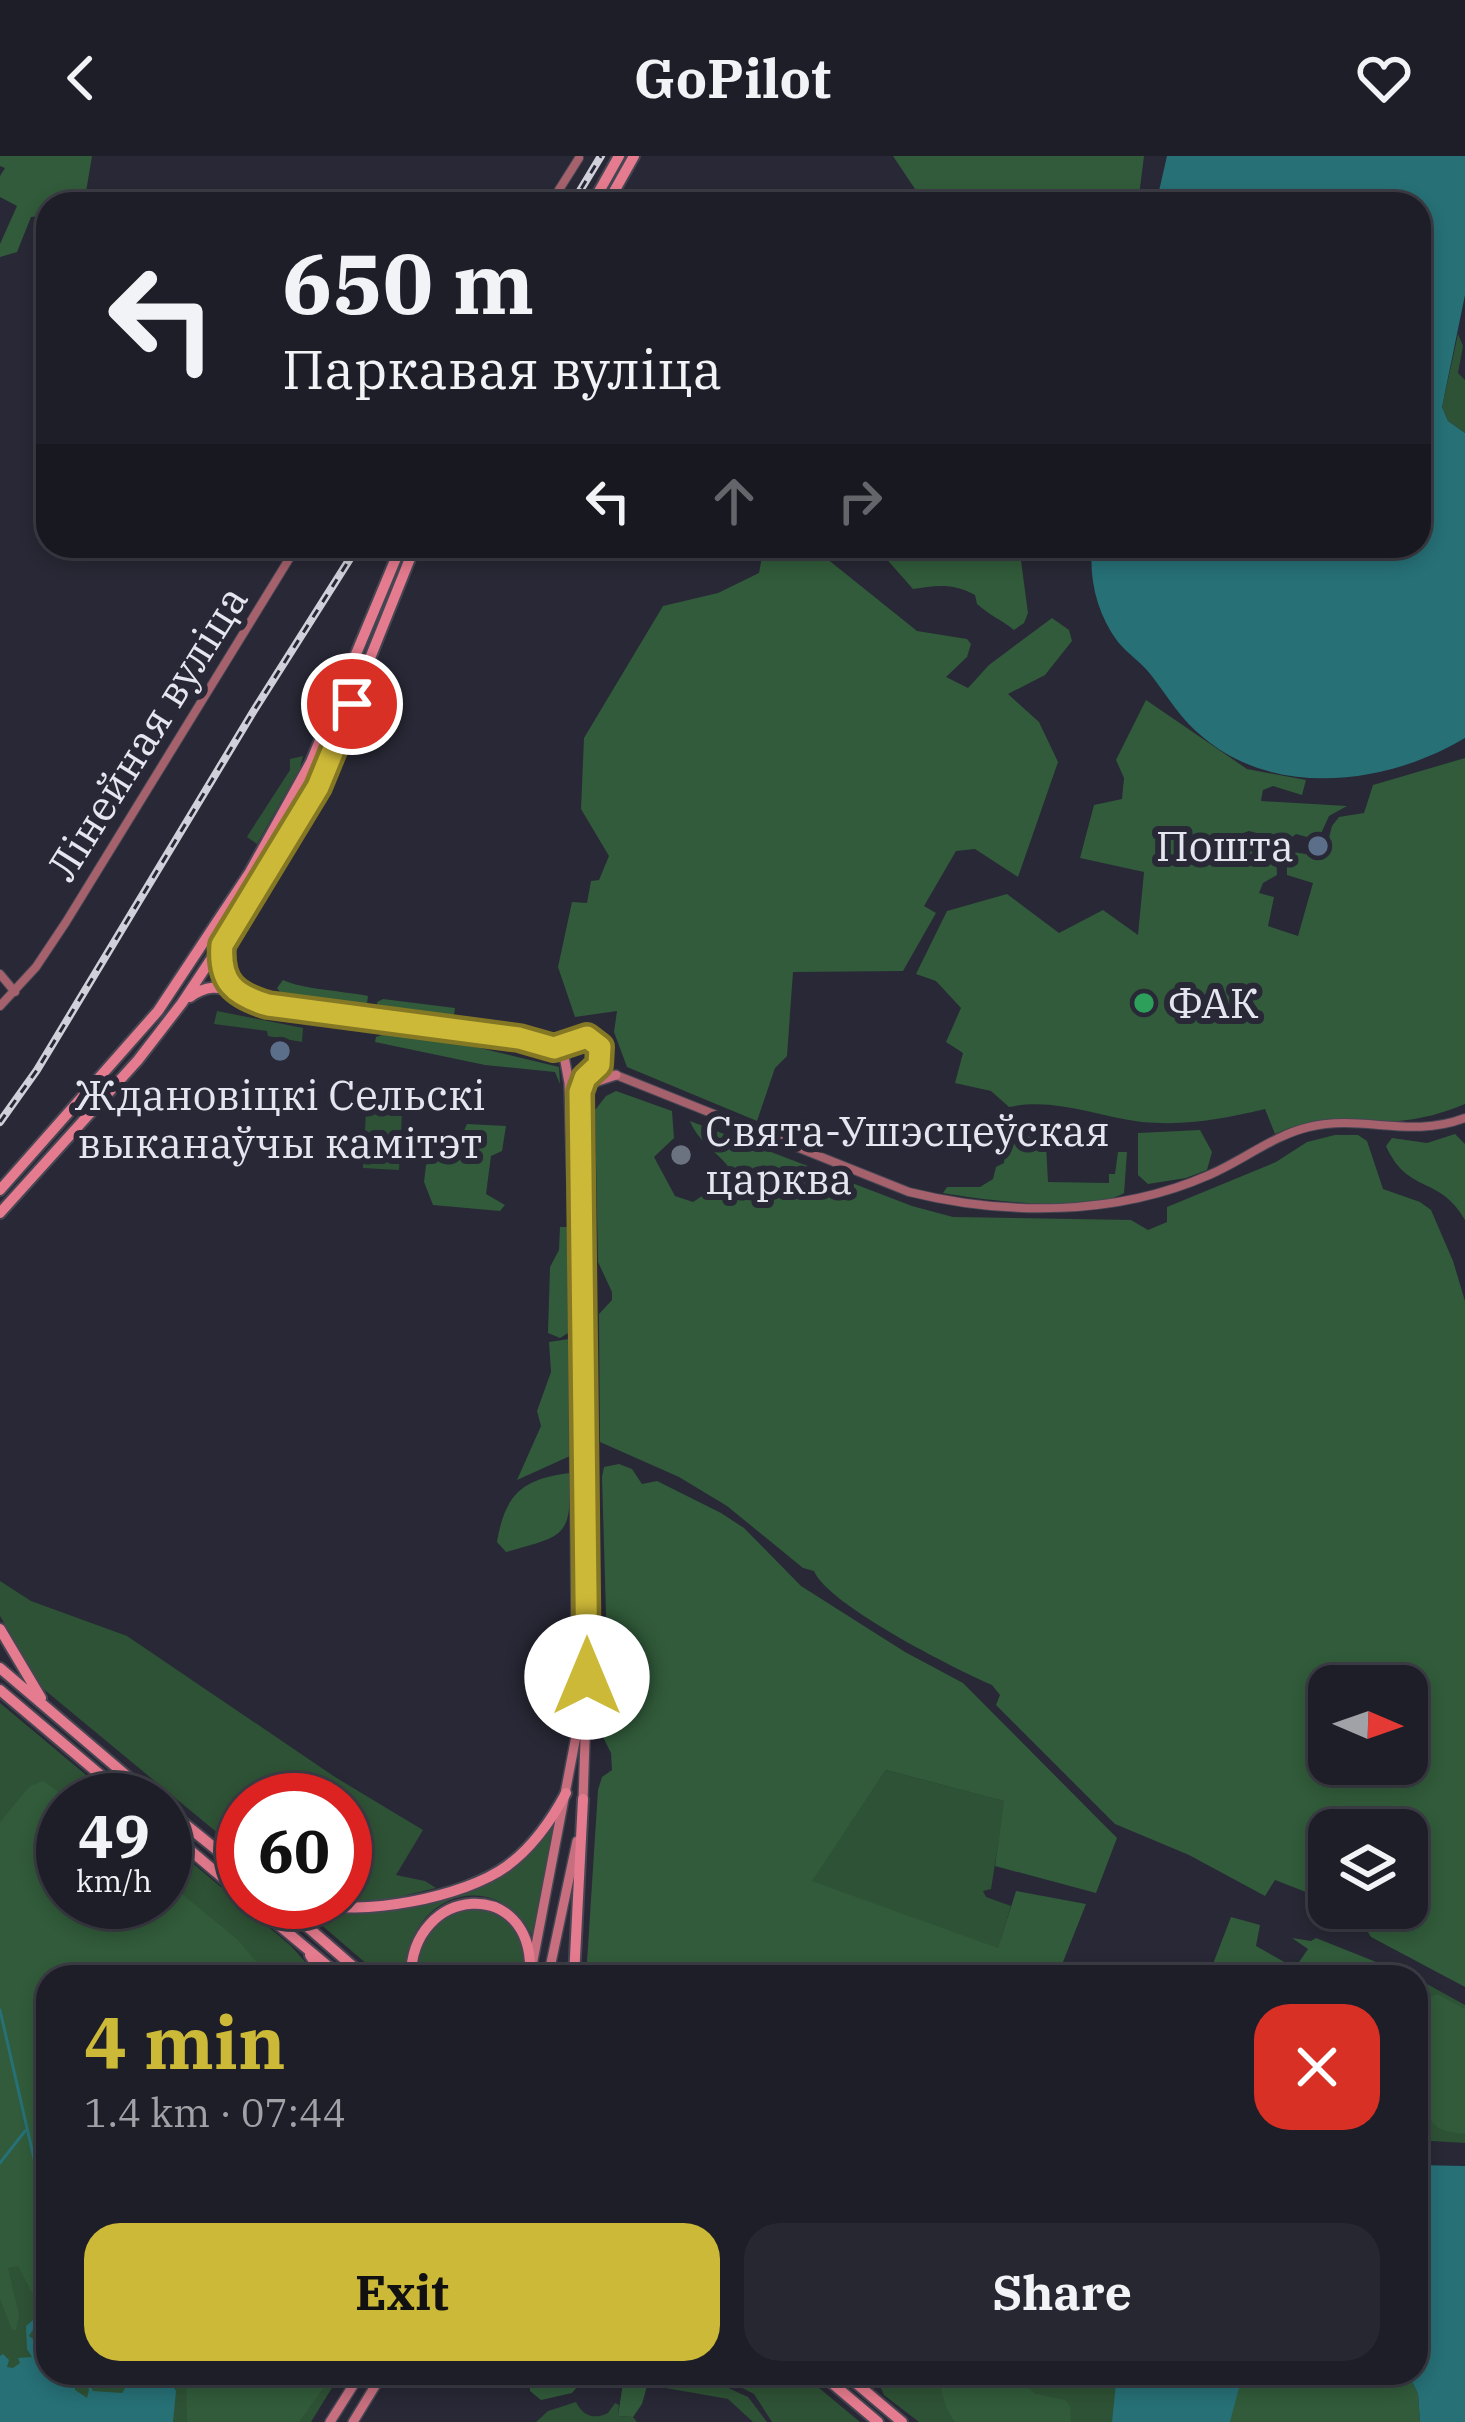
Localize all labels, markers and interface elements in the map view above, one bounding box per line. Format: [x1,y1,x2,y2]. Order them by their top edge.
text: GoPilot [634,43,831,113]
icon: back [48,45,114,111]
icon: heart [1351,45,1417,111]
text: 650 m [282,228,534,337]
icon: left [84,240,240,396]
text: Паркавая вуліца [282,334,722,404]
icon: left [575,468,641,534]
icon: ahead [701,468,767,534]
icon: right [827,468,893,534]
street label: Лінейная вуліца [34,575,259,890]
pin [301,653,403,755]
icon: arrive [319,671,385,737]
place label: Пошта [1156,818,1294,873]
marker: Пошта [1305,833,1331,859]
place label: ФАК [1168,975,1259,1030]
marker: ФАК [1131,990,1157,1016]
marker: Ждановіцкі Сельскі выканаўчы камітэт [267,1038,293,1064]
place label: Ждановіцкі Сельскі выканаўчы камітэт [74,1067,486,1170]
place label: Свята-Ушэсцеўская царква [705,1103,1110,1206]
marker: Свята-Ушэсцеўская царква [668,1142,694,1168]
position arrow [524,1614,650,1740]
north arrow [1308,1665,1428,1785]
map controls [1308,1665,1428,1929]
speed limit sign: 60 [216,1773,372,1929]
text: 49 [78,1796,150,1875]
button: layers [1308,1809,1428,1929]
text: km/h [76,1861,152,1900]
text: 4 min [84,1995,286,2089]
button: close [1254,2004,1380,2130]
text: 1.4 km · 07:44 [84,2087,346,2138]
button: Exit [84,2223,720,2361]
button: Share [744,2223,1380,2361]

